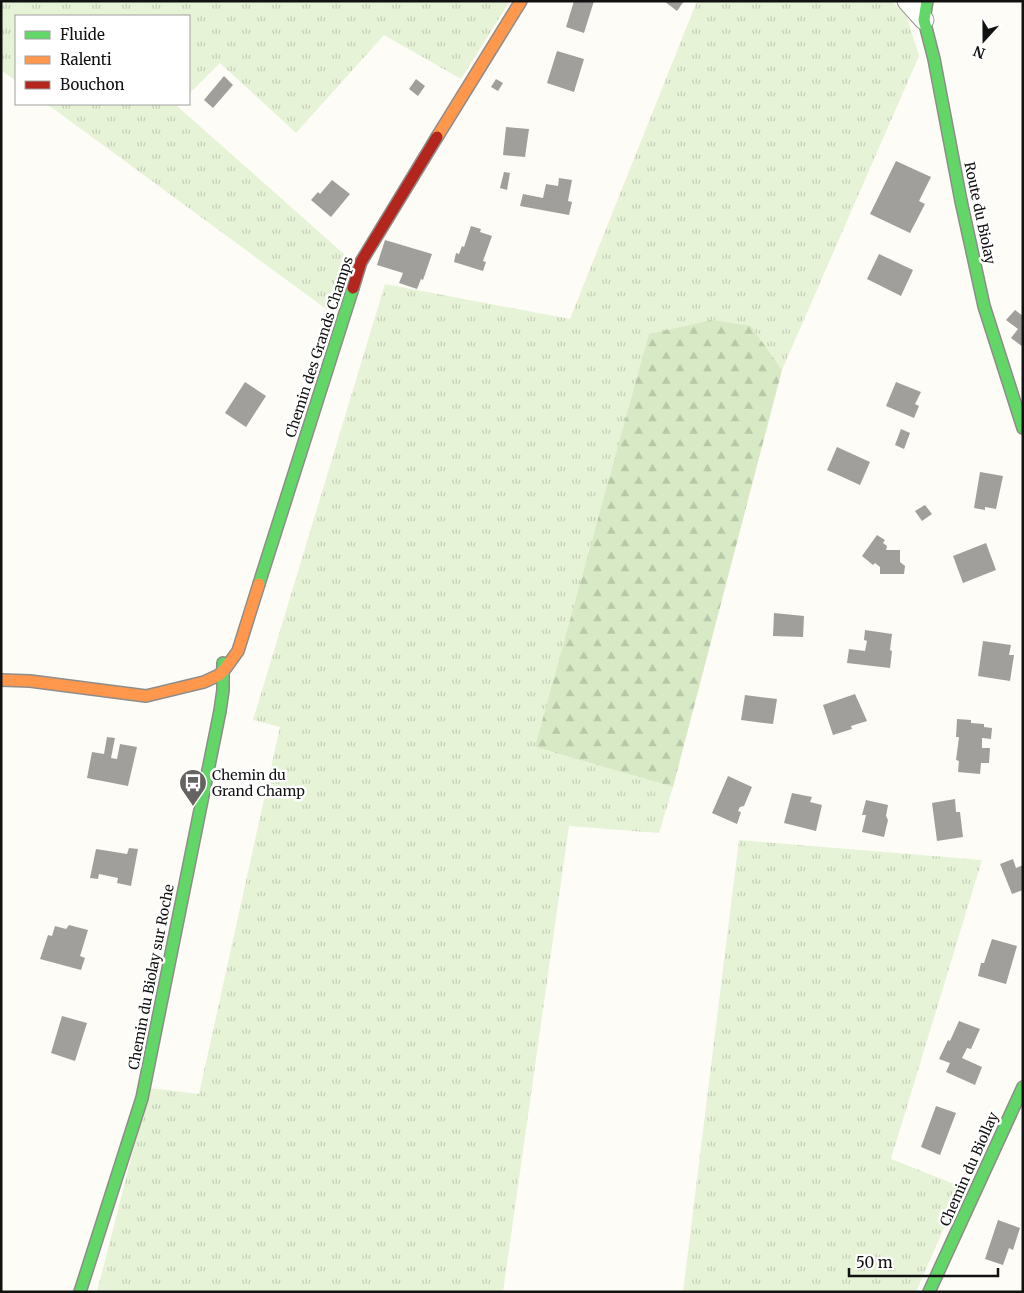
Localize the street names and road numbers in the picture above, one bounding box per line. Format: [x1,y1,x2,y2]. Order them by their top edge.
street label: Route du Biolay [960,160,1000,267]
street label: Chemin des Grands Champs [281,254,357,440]
street label: Chemin du Biolay sur Roche [124,883,178,1071]
street label: Chemin du Biollay [936,1108,1003,1229]

